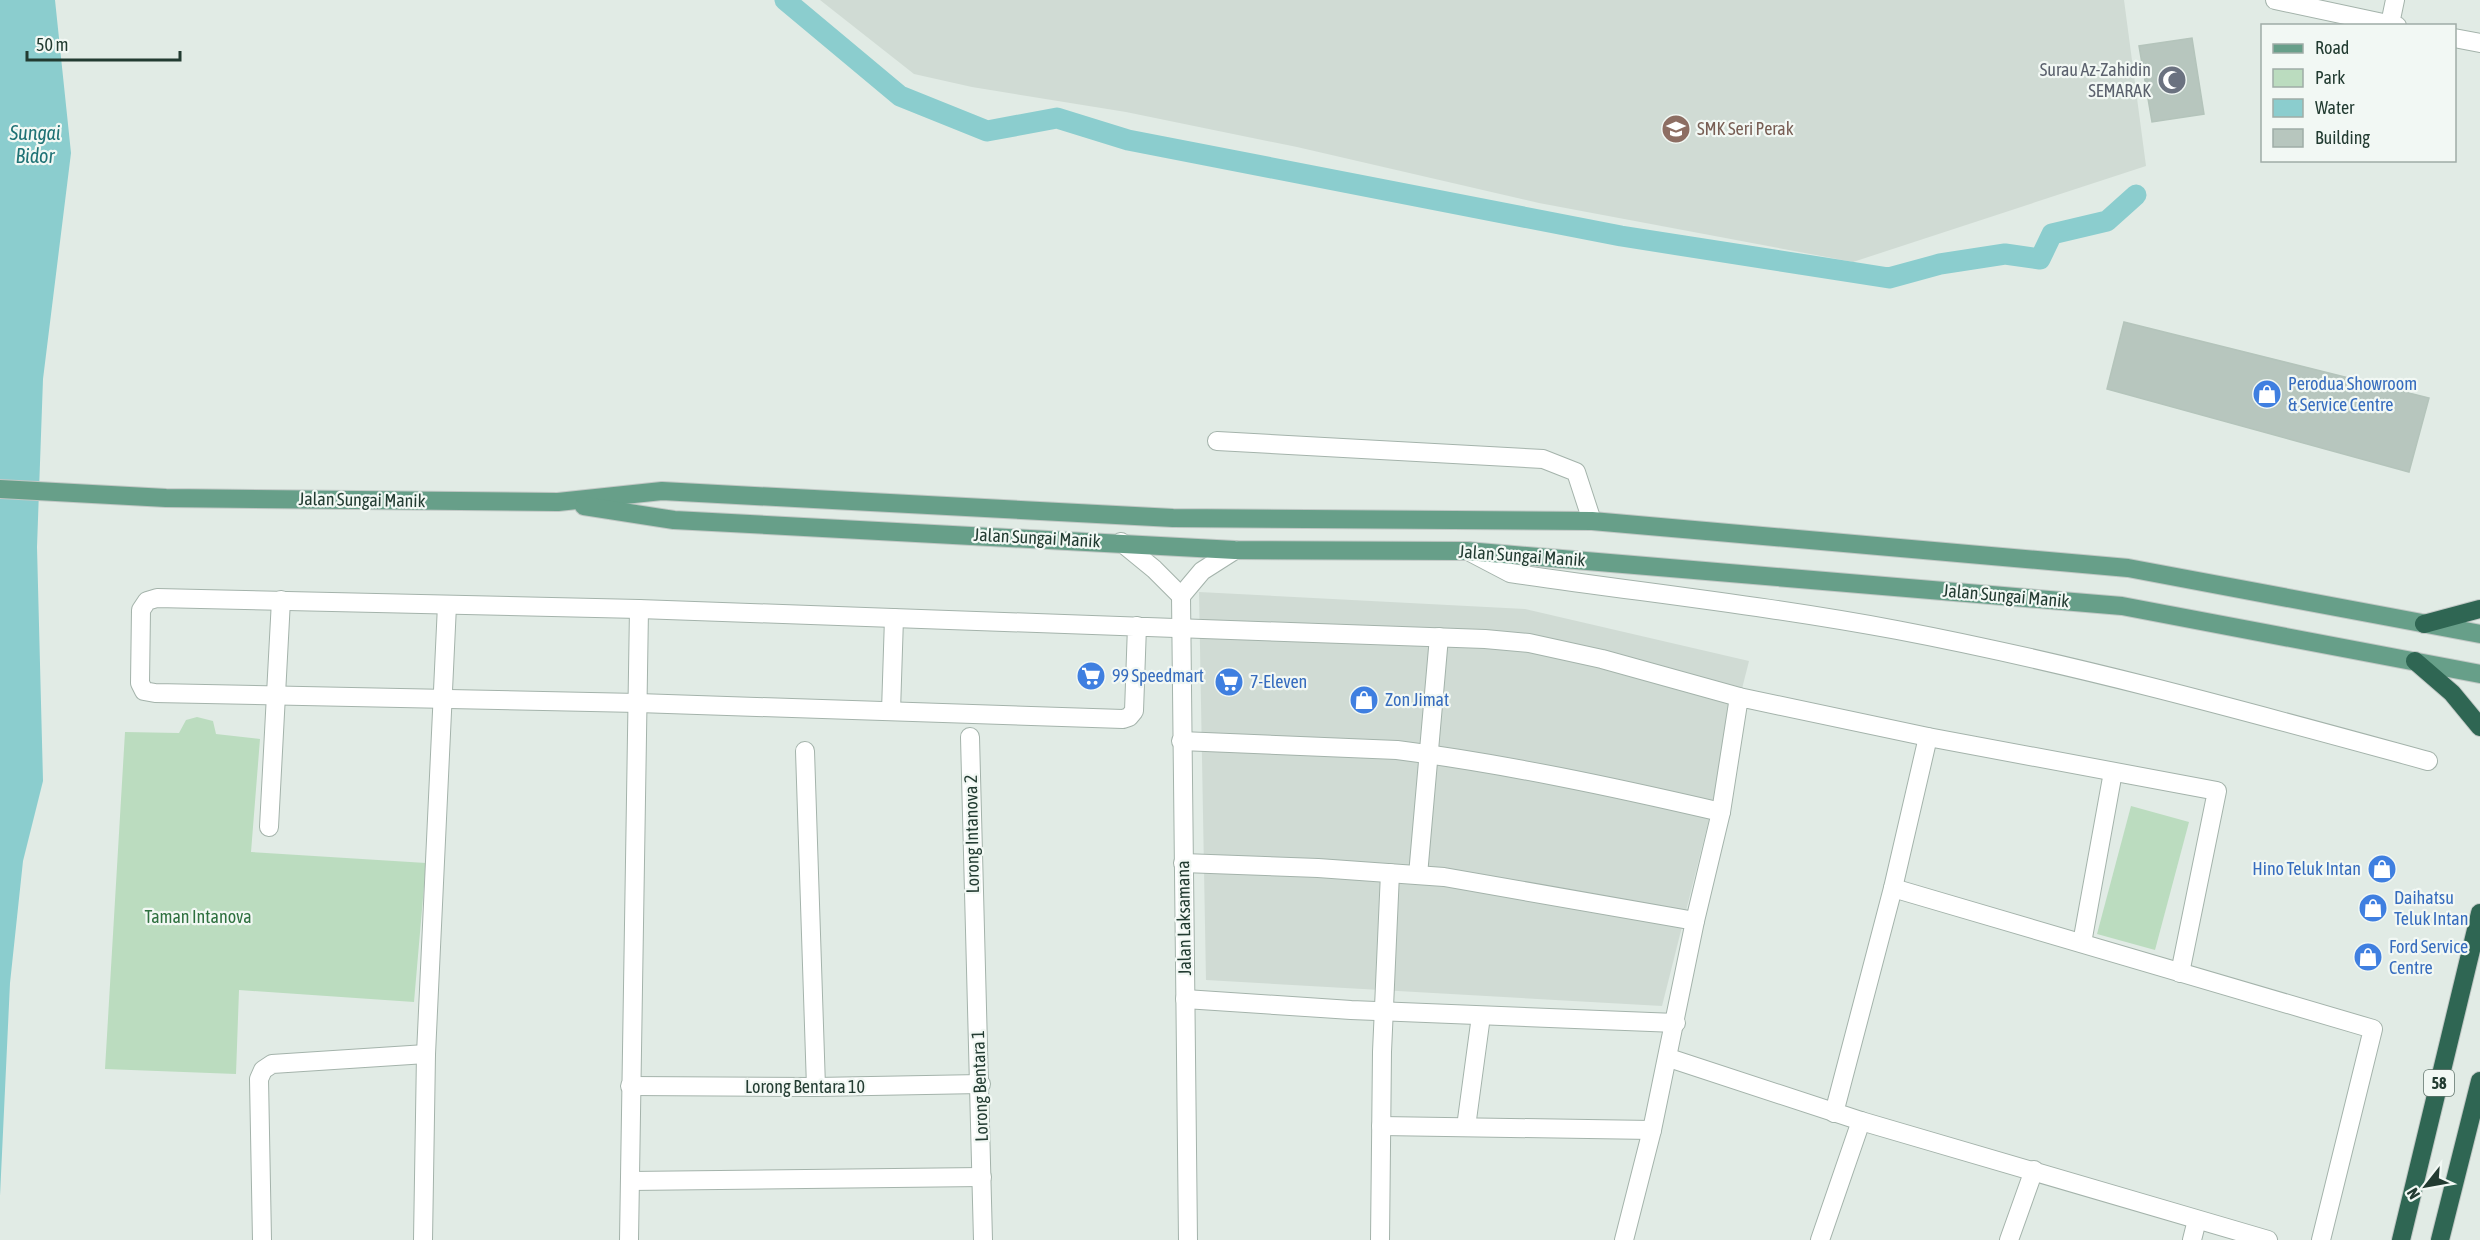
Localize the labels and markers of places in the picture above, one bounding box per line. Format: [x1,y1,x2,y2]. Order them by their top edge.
place label: Surau Az-Zahidin SEMARAK [2040,59,2151,101]
mosque icon: Surau Az-Zahidin SEMARAK [2156,64,2188,96]
school or university icon: SMK Seri Perak [1660,113,1692,145]
place label: SMK Seri Perak [1697,118,1794,139]
place label: Perodua Showroom & Service Centre [2288,373,2417,415]
shop icon: Perodua Showroom & Service Centre [2251,378,2283,410]
supermarket icon: 99 Speedmart [1075,660,1107,692]
place label: 99 Speedmart [1112,665,1204,686]
supermarket icon: 7-Eleven [1213,666,1245,698]
place label: 7-Eleven [1250,671,1307,692]
shop icon: Zon Jimat [1348,684,1380,716]
place label: Zon Jimat [1385,689,1449,710]
shop icon: Hino Teluk Intan [2366,853,2398,885]
place label: Hino Teluk Intan [2252,858,2361,879]
place label: Daihatsu Teluk Intan [2394,887,2468,929]
shop icon: Daihatsu Teluk Intan [2357,892,2389,924]
place label: Ford Service Centre [2389,936,2468,978]
shop icon: Ford Service Centre [2352,941,2384,973]

